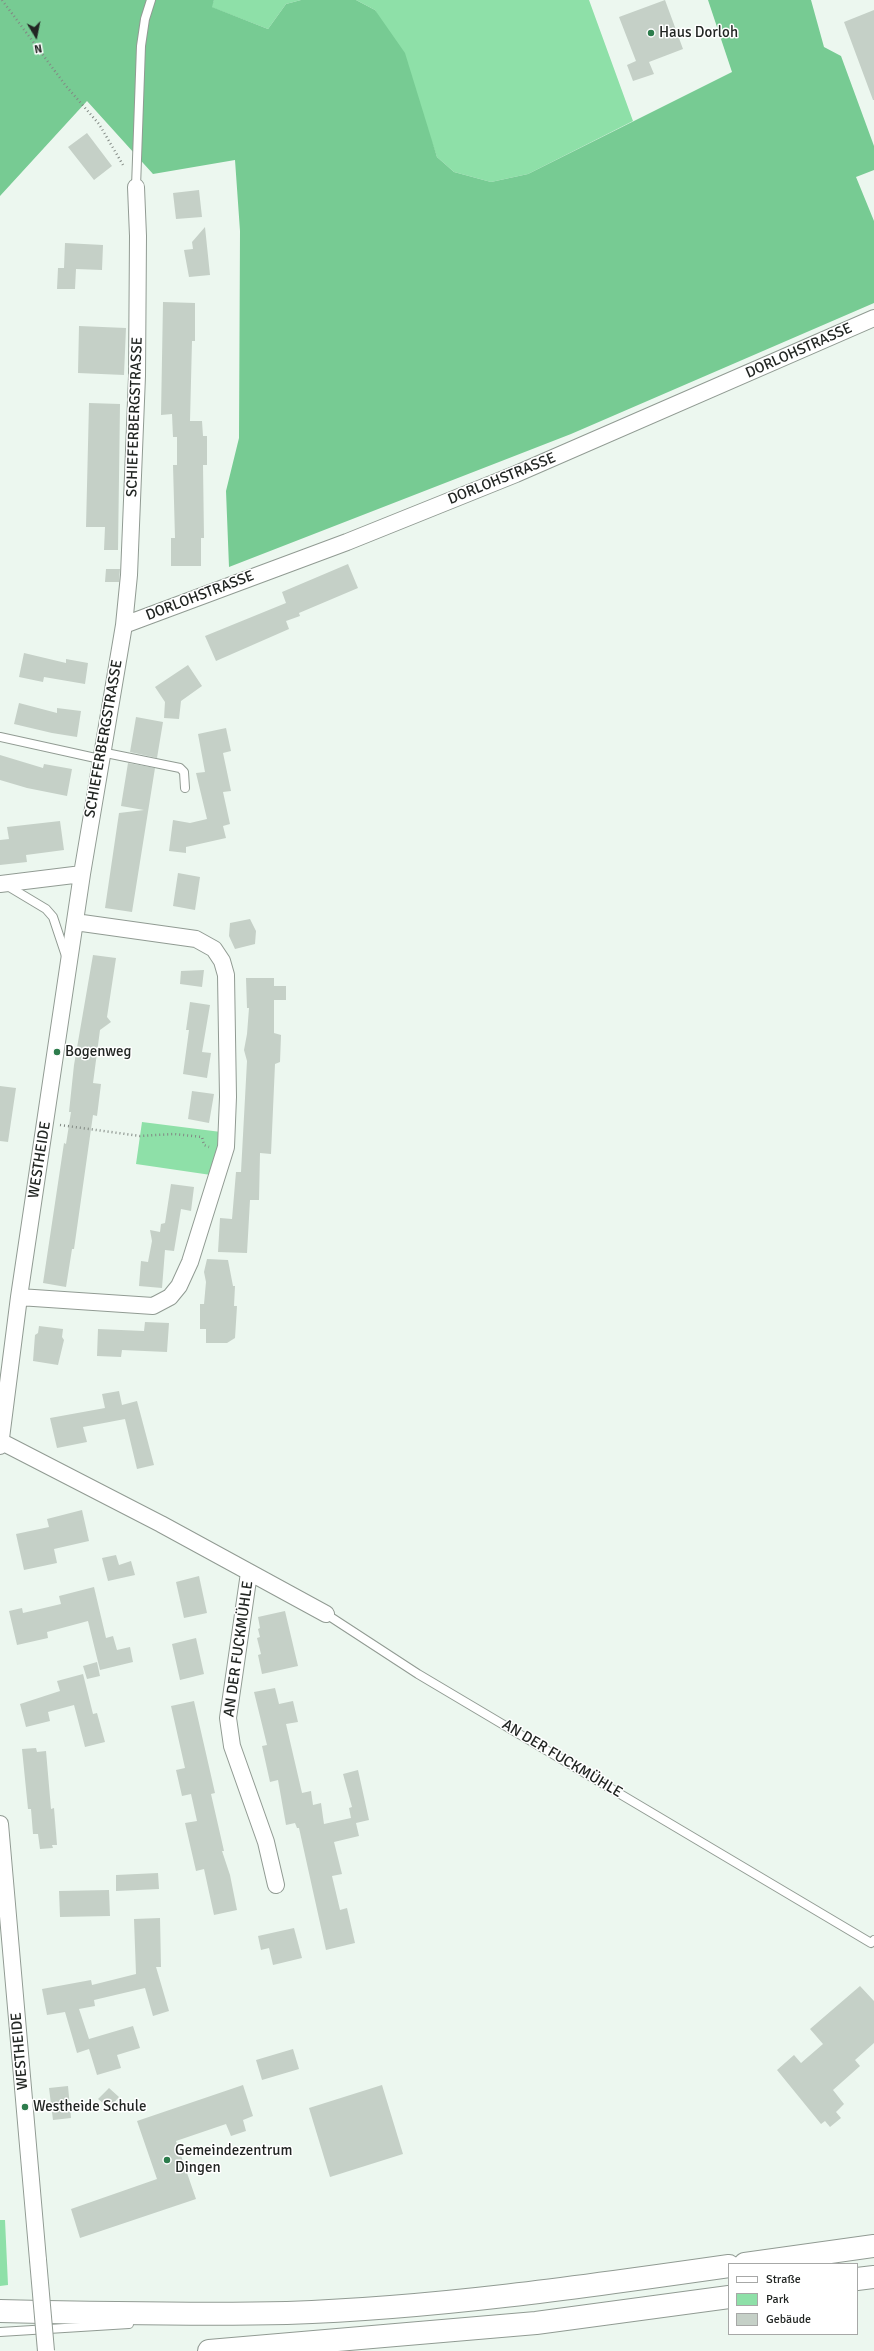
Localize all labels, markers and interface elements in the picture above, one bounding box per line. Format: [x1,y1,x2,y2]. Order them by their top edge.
north arrow [16,16,56,56]
place label: Haus Dorloh [659,24,738,42]
marker: Haus Dorloh [646,28,656,38]
text: N [33,41,43,55]
street label: DORLOHSTRASSE [743,319,855,383]
street label: SCHIEFERBERGSTRASSE [123,337,147,497]
street label: DORLOHSTRASSE [445,449,559,509]
street label: DORLOHSTRASSE [143,567,257,625]
street label: SCHIEFERBERGSTRASSE [81,659,127,819]
place label: Bogenweg [65,1043,131,1061]
marker: Bogenweg [52,1047,62,1057]
street label: WESTHEIDE [25,1120,55,1200]
street label: AN DER FUCKMÜHLE [221,1580,257,1718]
street label: AN DER FUCKMÜHLE [499,1716,625,1802]
street label: WESTHEIDE [8,2011,32,2091]
place label: Westheide Schule [33,2098,147,2116]
marker: Westheide Schule [20,2102,30,2112]
place label: Gemeindezentrum Dingen [175,2142,292,2177]
marker: Gemeindezentrum Dingen [162,2155,172,2165]
legend [728,2263,858,2335]
text: Straße [766,2272,801,2287]
text: Park [766,2292,789,2307]
text: Gebäude [766,2312,811,2327]

